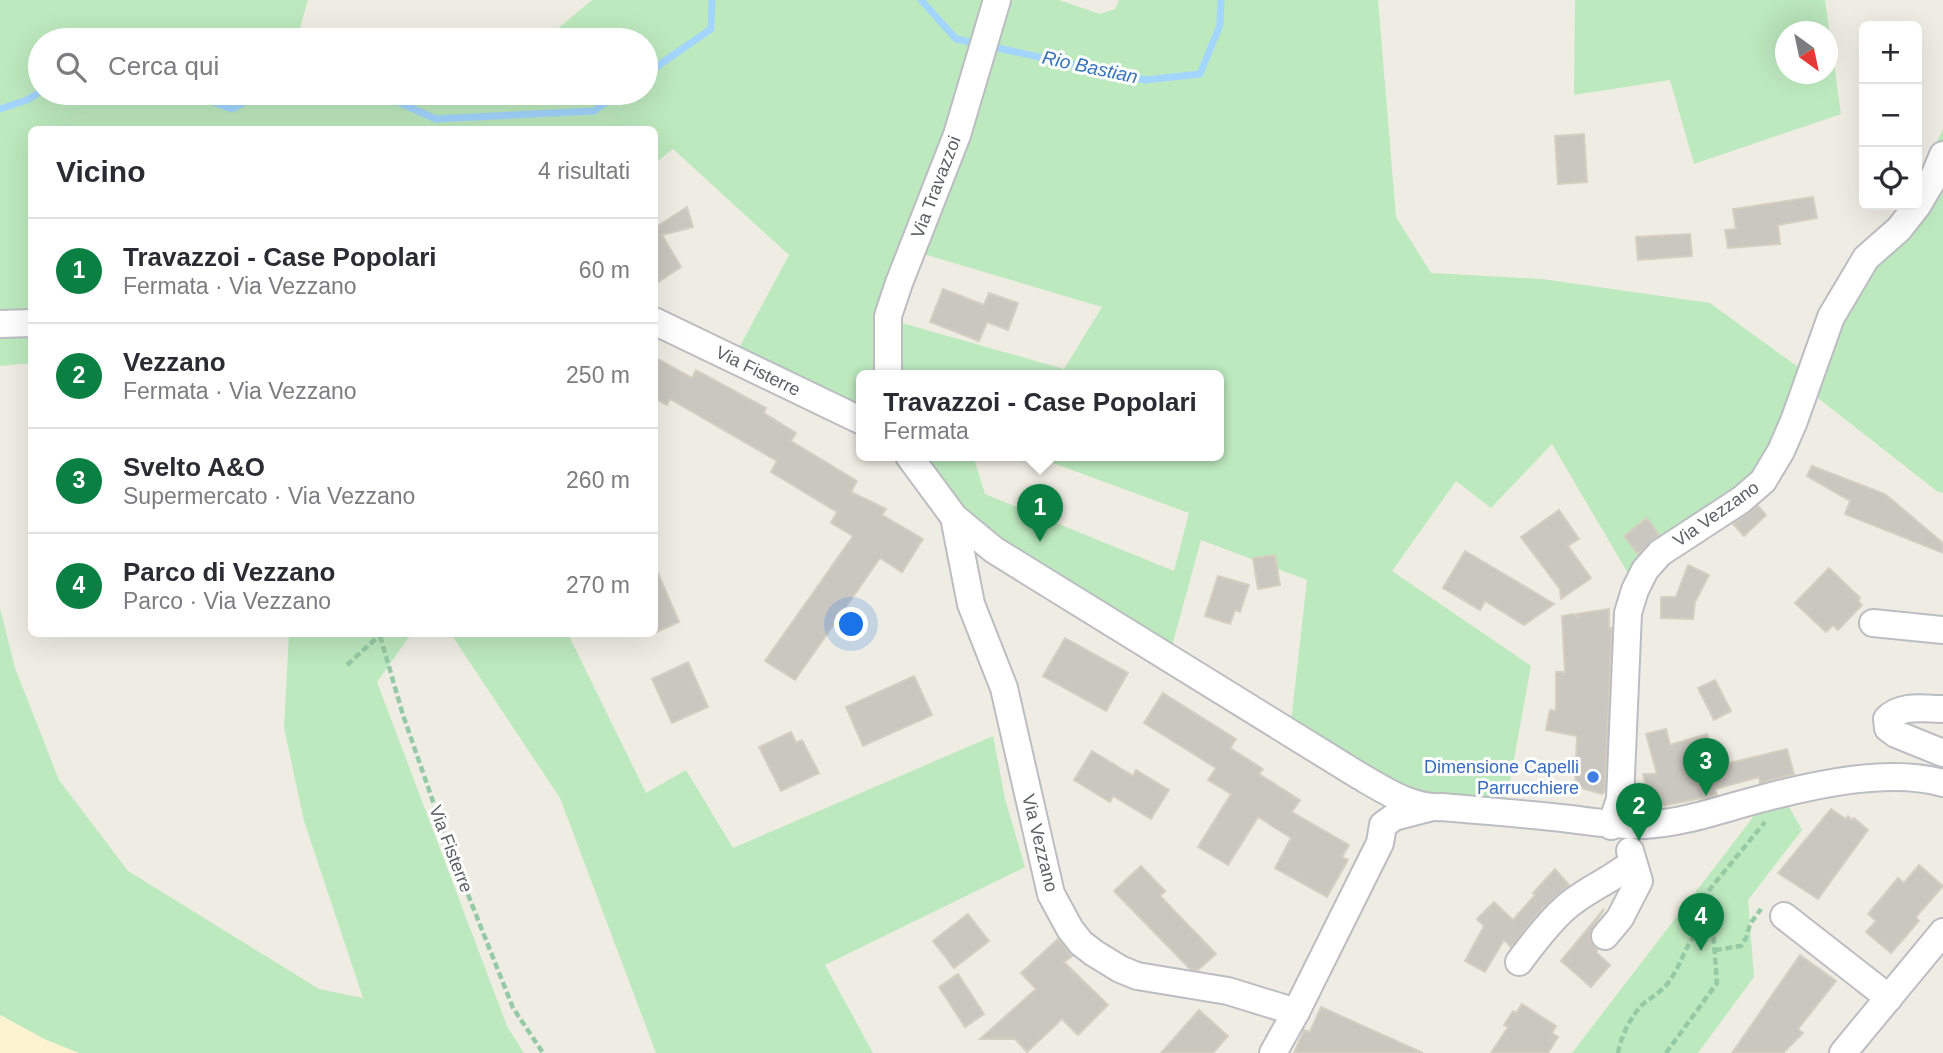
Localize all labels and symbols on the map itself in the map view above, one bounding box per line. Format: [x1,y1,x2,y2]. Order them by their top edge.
north arrow [1775,21,1838,84]
water label: Rio Bastian [1040,47,1140,87]
street label: Via Travazzoi [907,133,965,241]
street label: Via Fisterre [712,342,804,400]
street label: Via Vezzano [1669,477,1763,551]
pin: 1 [1017,484,1063,542]
your location [834,607,868,641]
pin: 3 [1683,738,1729,796]
place label: Dimensione Capelli Parrucchiere [1424,757,1579,798]
marker: Dimensione Capelli Parrucchiere [1585,769,1601,785]
pin: 2 [1616,783,1662,841]
street label: Via Vezzano [1018,792,1062,894]
street label: Via Fisterre [425,803,477,895]
pin: 4 [1678,893,1724,951]

